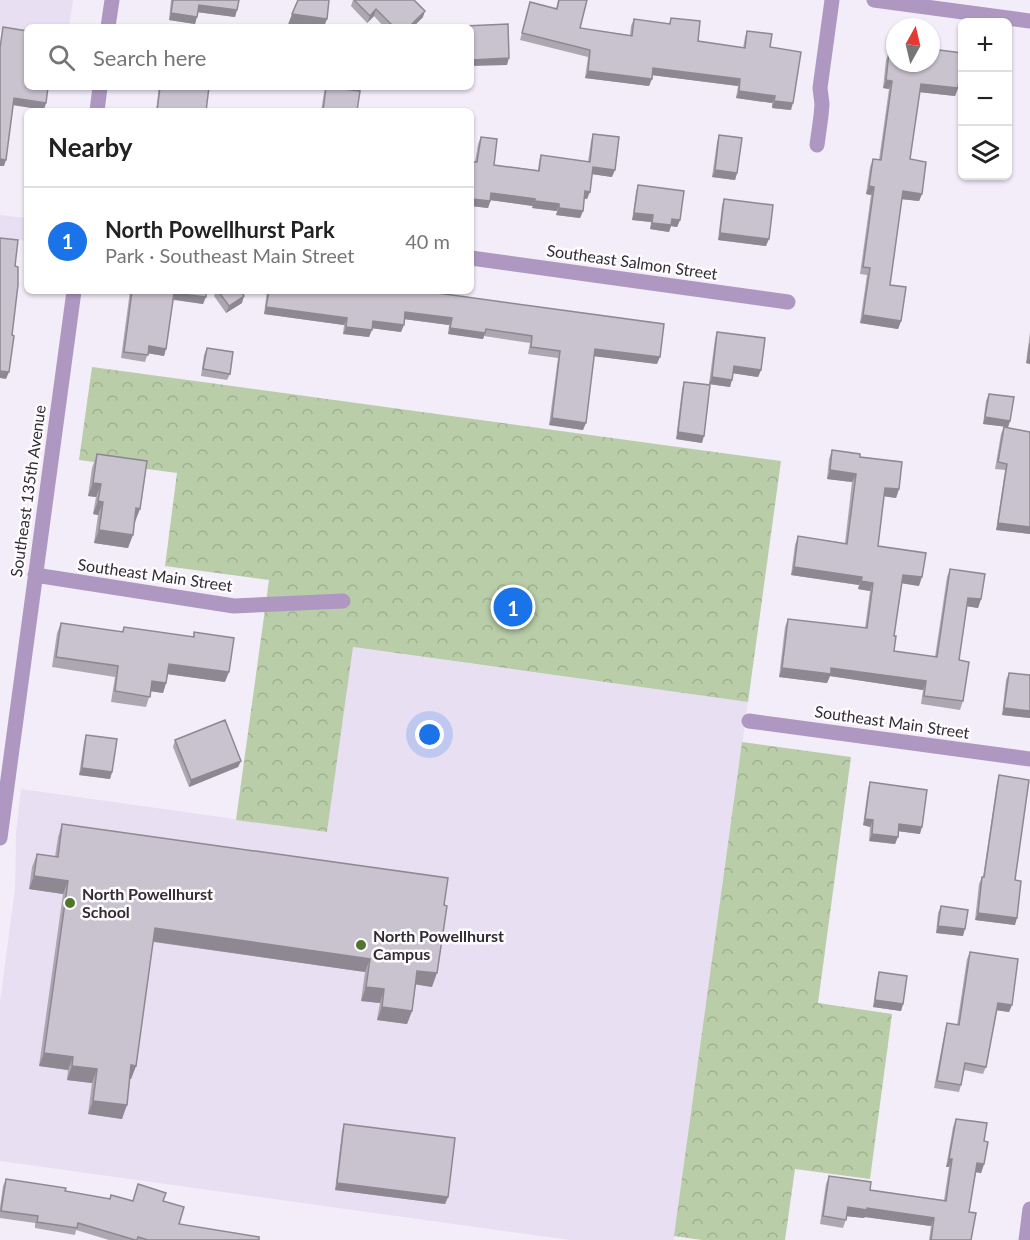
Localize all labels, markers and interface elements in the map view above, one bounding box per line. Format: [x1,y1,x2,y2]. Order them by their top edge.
north arrow [886,18,940,72]
map controls [958,18,1012,180]
button: + [958,18,1012,72]
search box [24,24,474,90]
icon: search [45,41,78,74]
text: Search here [93,44,206,71]
button: − [958,72,1012,126]
button: layers [958,126,1012,180]
text: Nearby [48,131,133,163]
text: North Powellhurst Park [105,216,335,243]
text: 1 [62,229,73,253]
text: 40 m [405,229,450,253]
street label: Southeast Salmon Street [546,240,719,283]
text: Park · Southeast Main Street [105,243,355,267]
street label: Southeast 135th Avenue [6,404,49,578]
street label: Southeast Main Street [76,554,234,595]
pin: 1 [494,584,532,630]
street label: Southeast Main Street [813,701,971,742]
your location [415,720,444,749]
place label: North Powellhurst School [82,884,213,921]
marker: North Powellhurst School [63,896,77,910]
place label: North Powellhurst Campus [373,926,504,963]
marker: North Powellhurst Campus [354,938,368,952]

